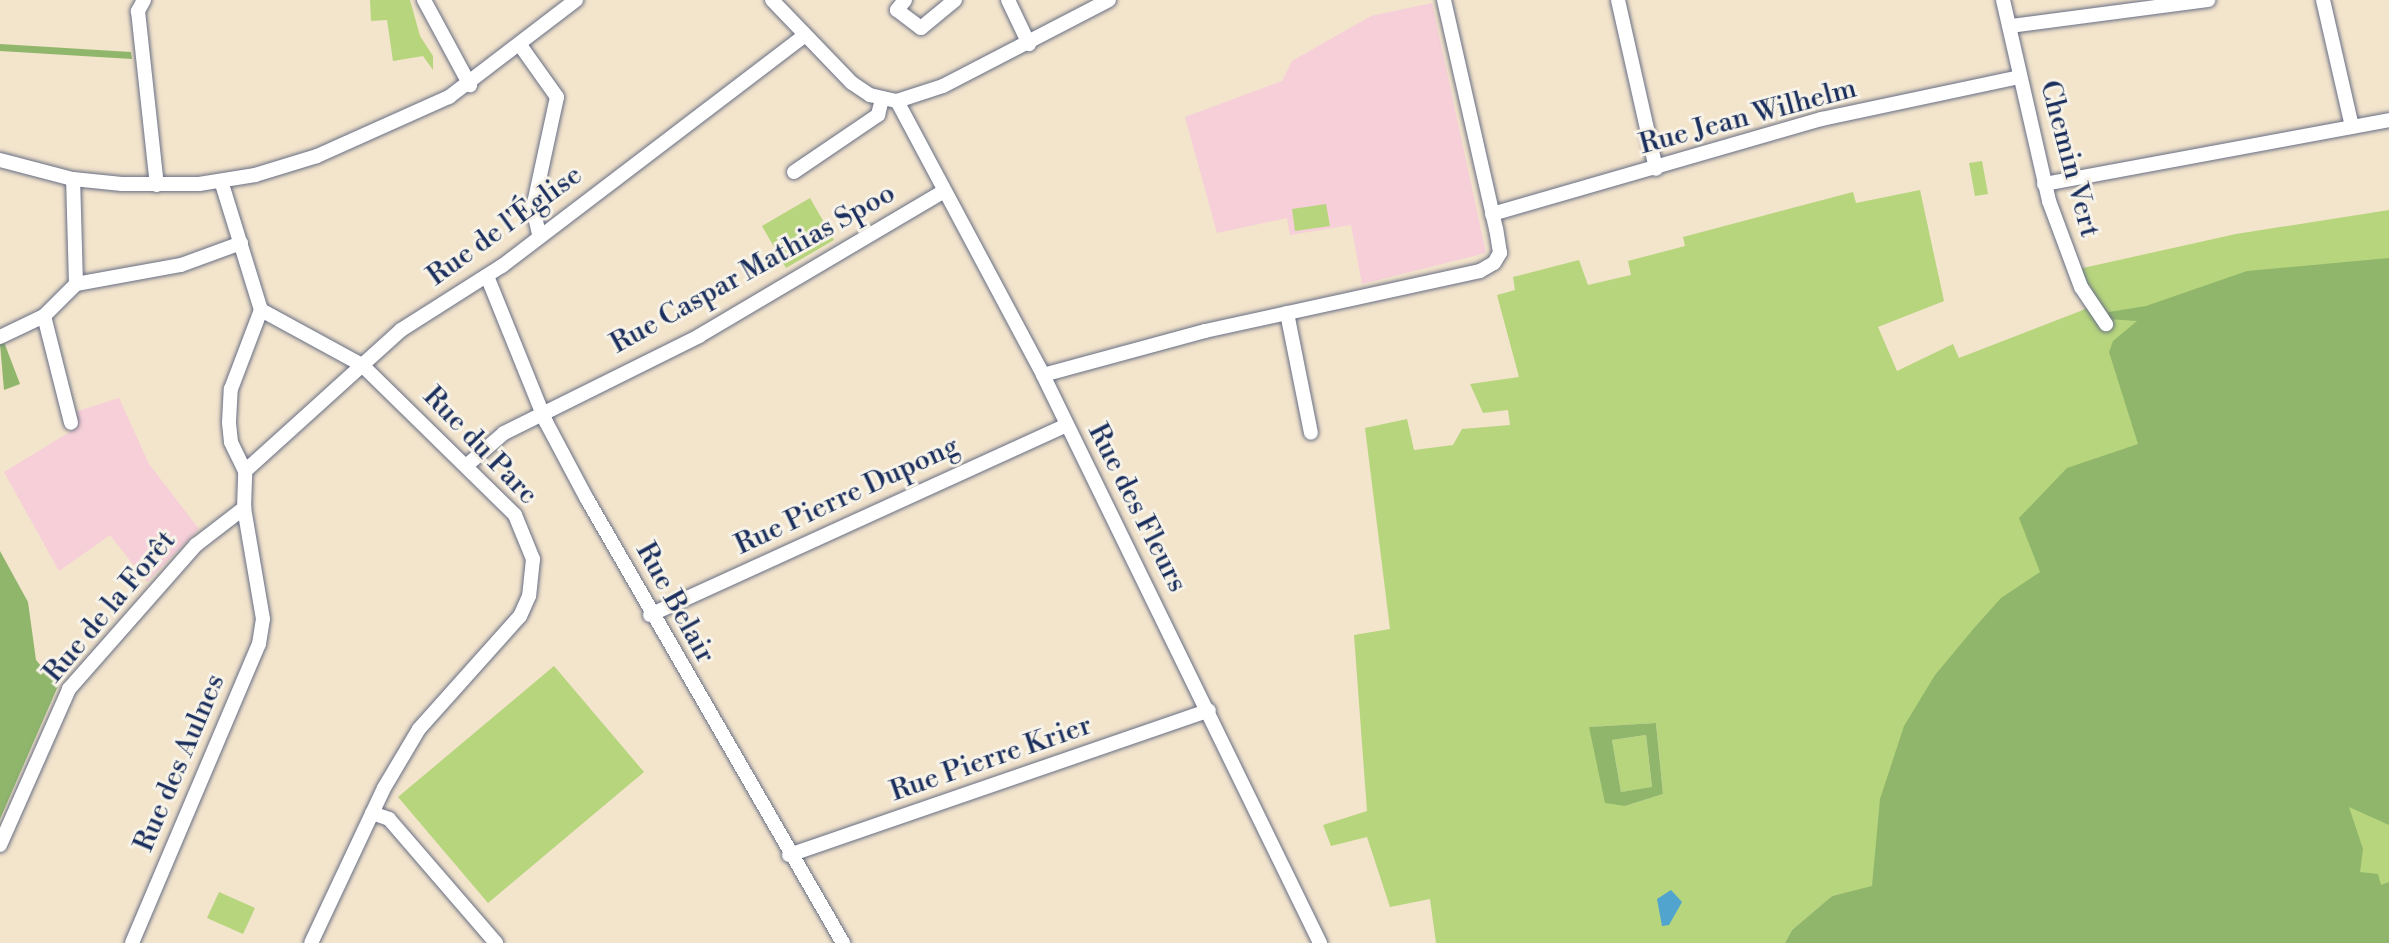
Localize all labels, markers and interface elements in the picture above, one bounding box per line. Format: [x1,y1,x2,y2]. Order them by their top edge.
street label: Rue Jean Wilhelm [1636,72,1860,162]
street label: Chemin Vert [2032,77,2106,241]
street label: Rue de l'Église [421,159,589,293]
street label: Rue Caspar Mathias Spoo [605,177,901,361]
street label: Rue du Parc [416,380,544,512]
street label: Rue des Fleurs [1080,418,1194,598]
street label: Rue Pierre Dupong [730,429,964,563]
street label: Rue de la Forêt [37,524,183,690]
street label: Rue Belair [628,537,722,669]
street label: Rue des Aulnes [127,669,233,857]
street label: Rue Pierre Krier [886,709,1096,809]

